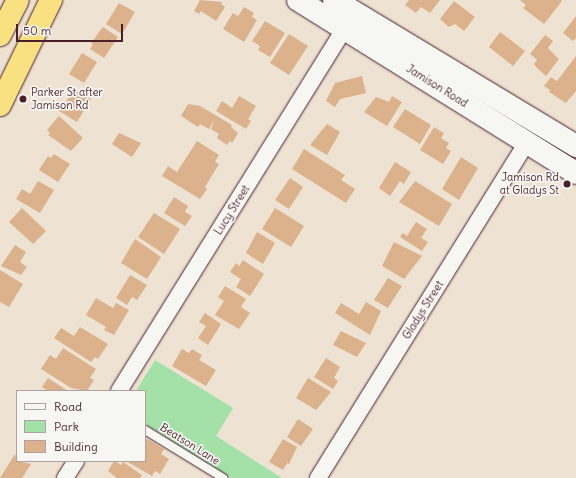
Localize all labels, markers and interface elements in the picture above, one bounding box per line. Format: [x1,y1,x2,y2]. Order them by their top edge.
scale bar [18,16,125,42]
text: 50 m [23,23,51,38]
street label: Jamison Road [404,62,470,110]
place label: Parker St after Jamison Rd [31,86,103,112]
marker: Parker St after Jamison Rd [18,94,28,104]
place label: Jamison Rd at Gladys St [500,171,559,197]
marker: Jamison Rd at Gladys St [562,179,572,189]
street label: Lucy Street [212,183,252,237]
street label: Gladys Street [400,278,446,342]
legend [16,390,146,462]
text: Road [54,399,82,414]
text: Park [54,419,79,434]
street label: Beatson Lane [158,420,222,468]
text: Building [54,439,98,454]

